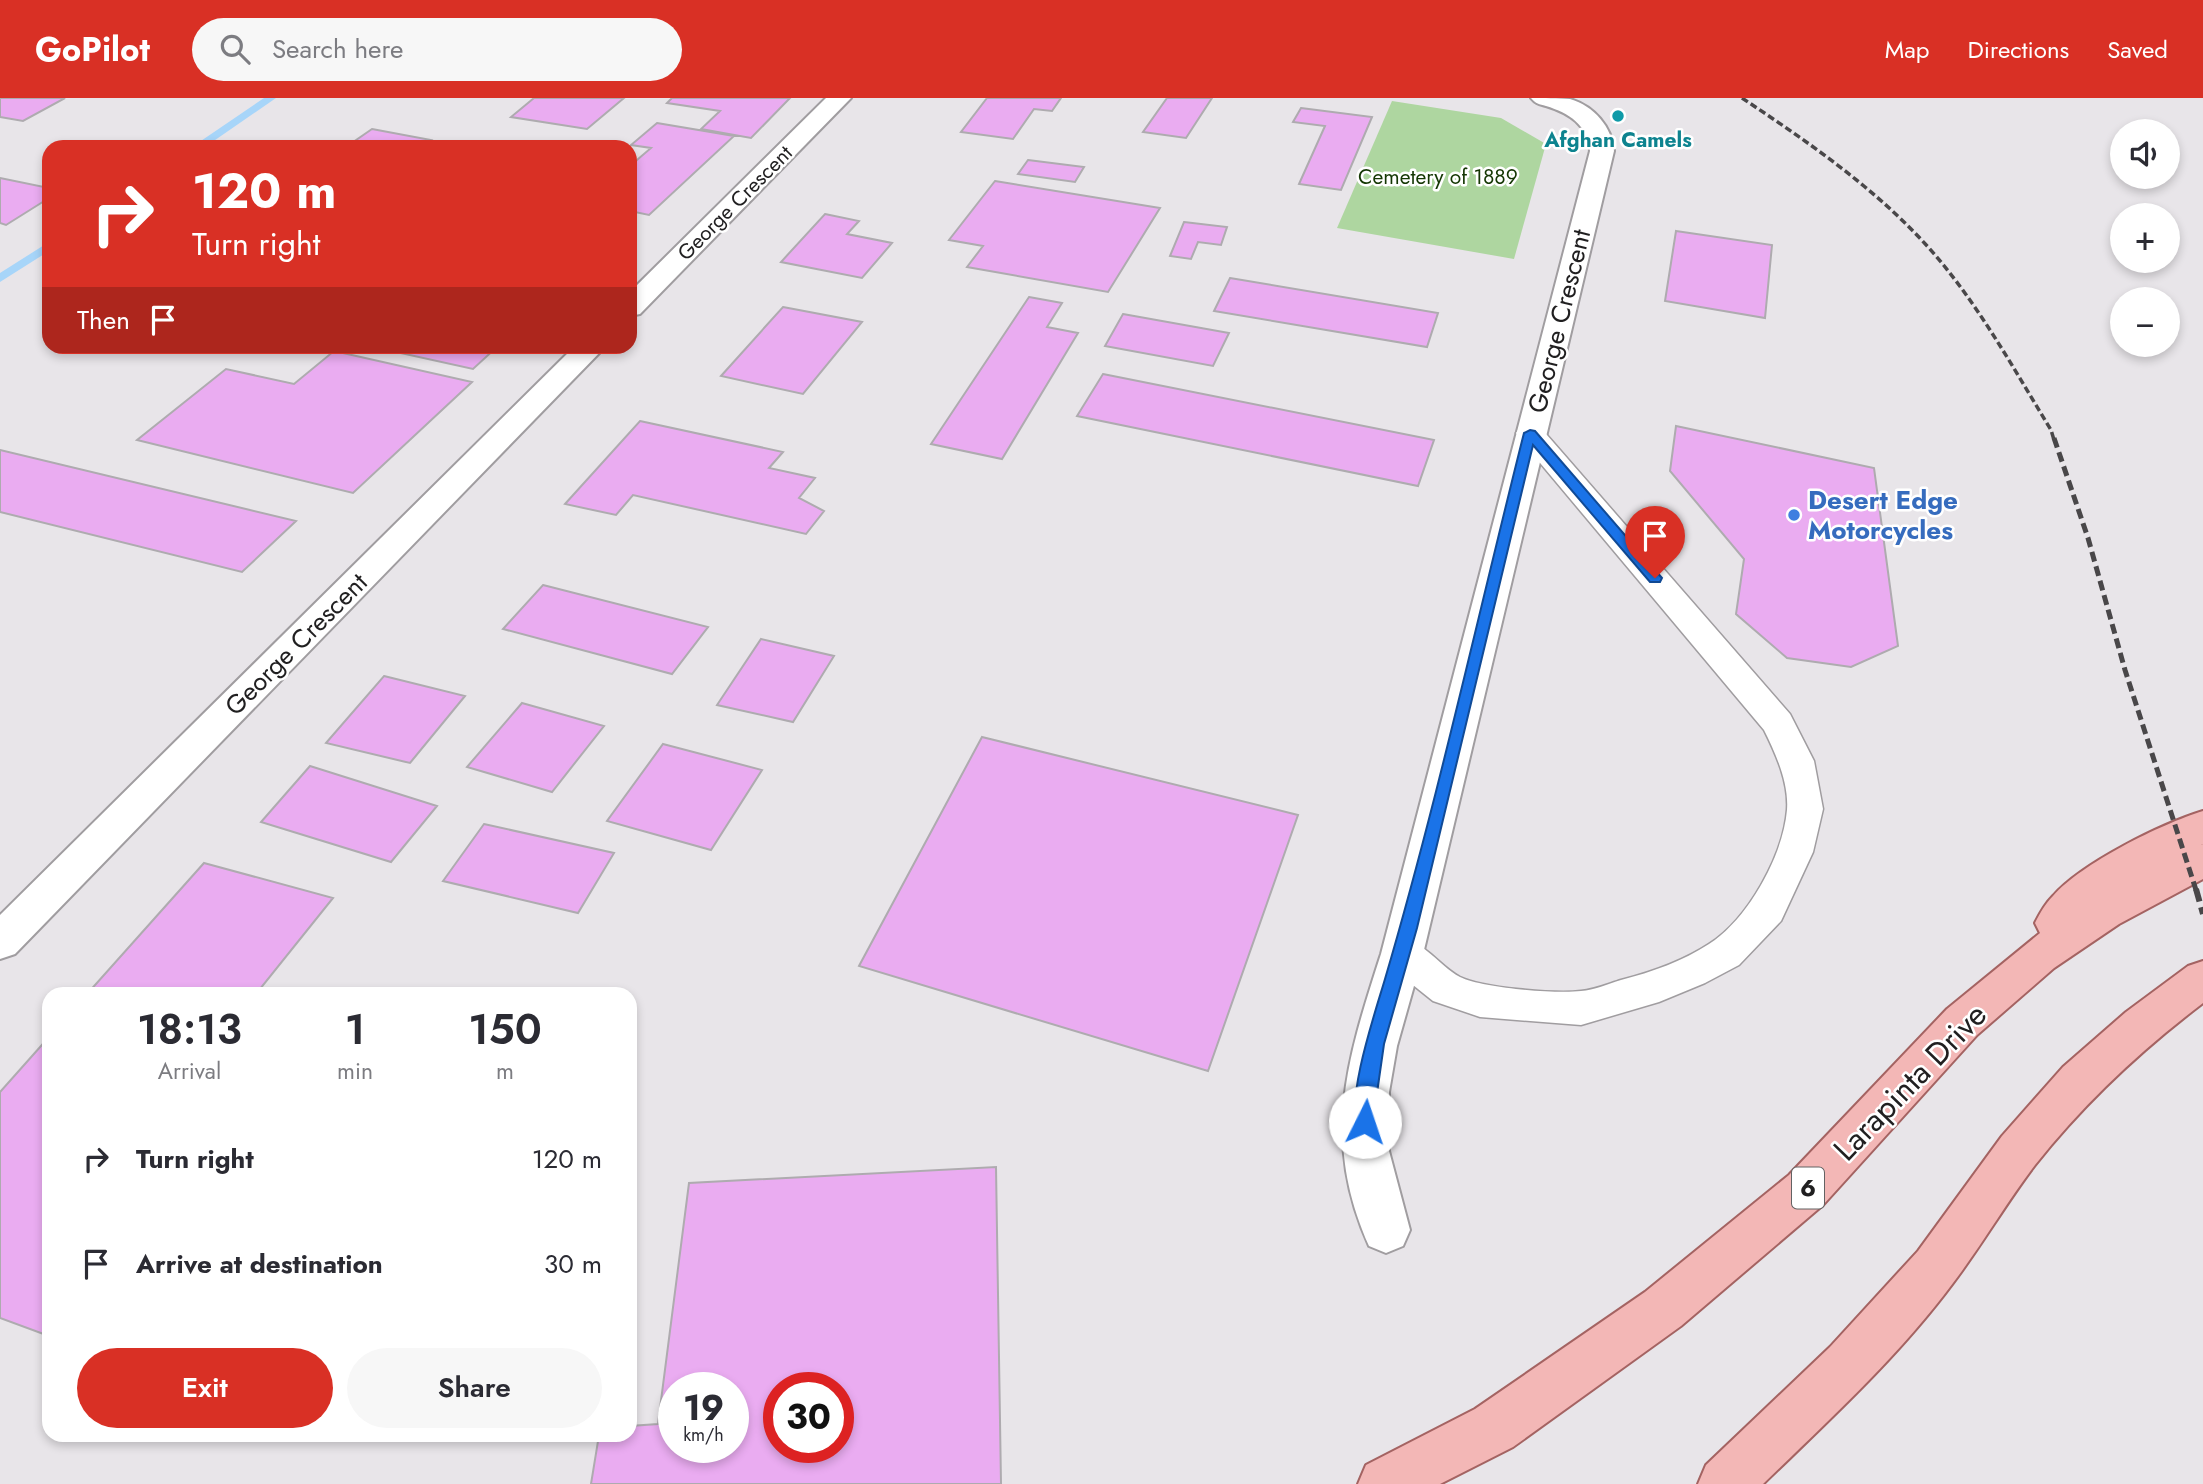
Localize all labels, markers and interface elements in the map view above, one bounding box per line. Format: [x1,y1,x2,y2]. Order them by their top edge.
search box [192,18,682,81]
text: GoPilot [35,26,150,73]
icon: search [216,30,254,68]
text: Search here [272,30,403,68]
text: Map [1885,32,1930,67]
text: Directions [1968,32,2069,67]
text: Saved [2107,32,2168,67]
marker: Afghan Camels [1610,108,1626,124]
map controls [2110,119,2180,357]
button: sound [2110,119,2180,189]
place label: Afghan Camels [1543,125,1692,155]
street label: George Crescent [671,139,799,267]
text: 120 m [192,156,336,226]
park label: Cemetery of 1889 [1358,162,1518,192]
icon: right [77,168,168,259]
button: + [2110,203,2180,273]
text: Turn right [192,221,321,267]
street label: George Crescent [1518,224,1600,417]
button: − [2110,287,2180,357]
text: Then [77,301,130,339]
icon: arrive [144,301,182,339]
place label: Desert Edge Motorcycles [1808,481,1958,549]
pin [1625,506,1685,578]
marker: Desert Edge Motorcycles [1786,507,1802,523]
icon: arrive [1636,517,1674,555]
street label: George Crescent [216,563,377,724]
street label: Larapinta Drive [1823,993,1997,1171]
text: 18:13 [137,999,242,1060]
text: 1 [345,999,365,1060]
text: 150 [468,999,542,1060]
text: Arrival [158,1054,221,1088]
text: min [337,1054,373,1088]
text: m [496,1054,514,1088]
position arrow [1328,1085,1402,1159]
icon: right [77,1140,115,1178]
text: Turn right [136,1140,254,1178]
text: 120 m [532,1140,602,1178]
road number: 6 [1792,1168,1824,1208]
icon: arrive [77,1245,115,1283]
text: Arrive at destination [136,1245,383,1283]
text: 30 m [544,1245,602,1283]
button: Exit [77,1348,333,1428]
button: Share [347,1348,602,1428]
speed limit sign: 30 [763,1372,854,1463]
text: 19 [683,1383,724,1433]
text: km/h [683,1422,724,1448]

